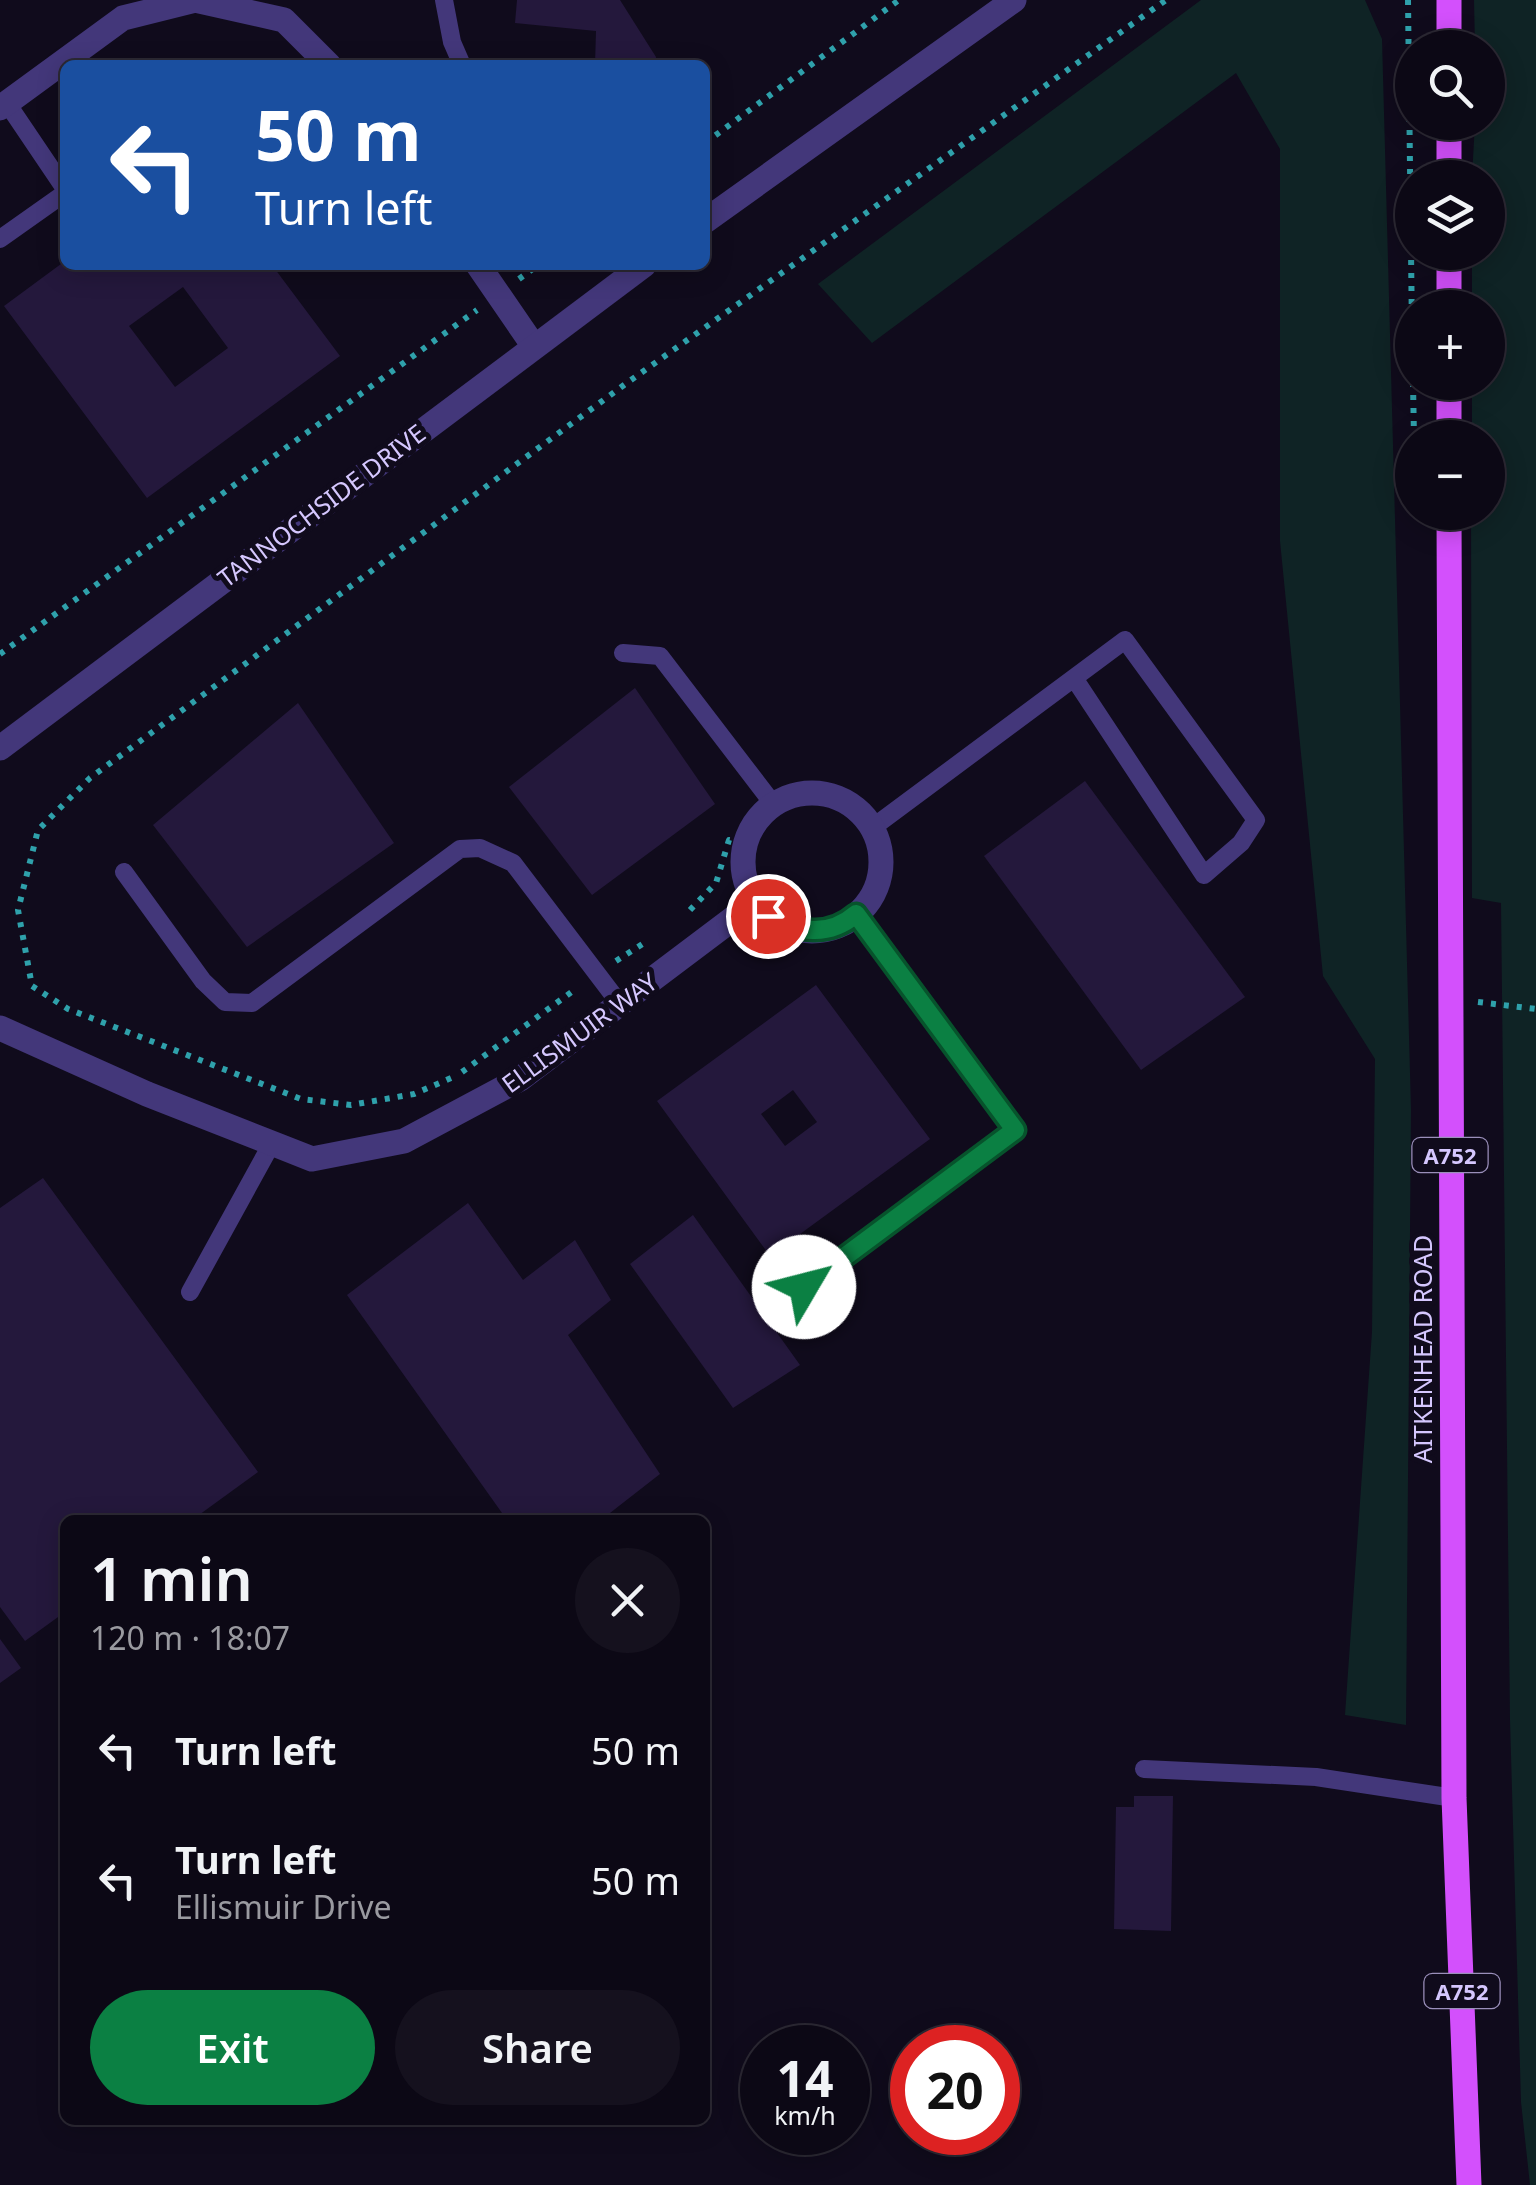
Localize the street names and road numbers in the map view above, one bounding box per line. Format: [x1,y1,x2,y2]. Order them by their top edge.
street label: TANNOCHSIDE DRIVE [210,416,432,594]
street label: ELLISMUIR WAY [494,963,664,1100]
road number: A752 [1412,1138,1488,1172]
street label: AITKENHEAD ROAD [1405,1235,1439,1463]
road number: A752 [1424,1974,1500,2008]

